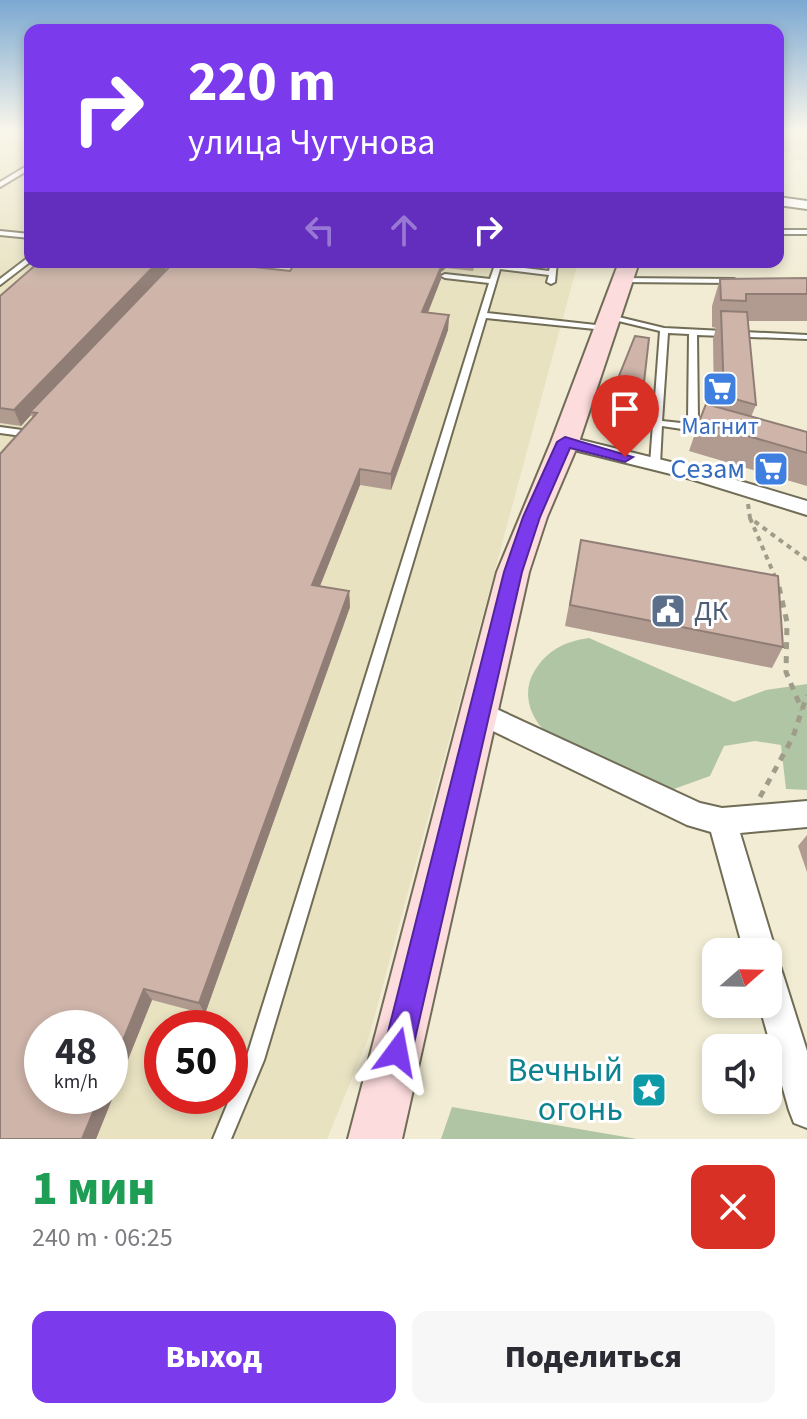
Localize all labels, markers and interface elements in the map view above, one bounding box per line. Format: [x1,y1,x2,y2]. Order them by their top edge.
text: 220 m [188,43,336,122]
icon: right [56,56,160,160]
text: улица Чугунова [188,117,435,168]
icon: left [298,208,342,252]
icon: ahead [382,208,426,252]
icon: right [466,208,510,252]
supermarket icon: Магнит [701,370,739,408]
pin [591,375,659,457]
icon: arrive [603,387,647,431]
place label: Магнит [681,409,759,444]
place label: Сезам [671,449,745,489]
supermarket icon: Сезам [752,450,790,488]
place label: ДК [694,591,729,631]
public building icon: ДК [649,592,687,630]
north arrow [702,938,782,1018]
map controls [702,938,782,1114]
speed limit sign: 50 [144,1010,248,1114]
position arrow [355,1010,439,1094]
text: 48 [55,1023,97,1080]
button: sound [702,1034,782,1114]
place label: Вечный огонь [508,1046,623,1134]
text: km/h [54,1068,98,1096]
place icon: Вечный огонь [630,1071,668,1109]
text: 1 мин [32,1155,155,1223]
button: close [691,1165,775,1249]
text: 240 m · 06:25 [32,1219,173,1256]
button: Выход [32,1311,396,1403]
button: Поделиться [412,1311,775,1403]

